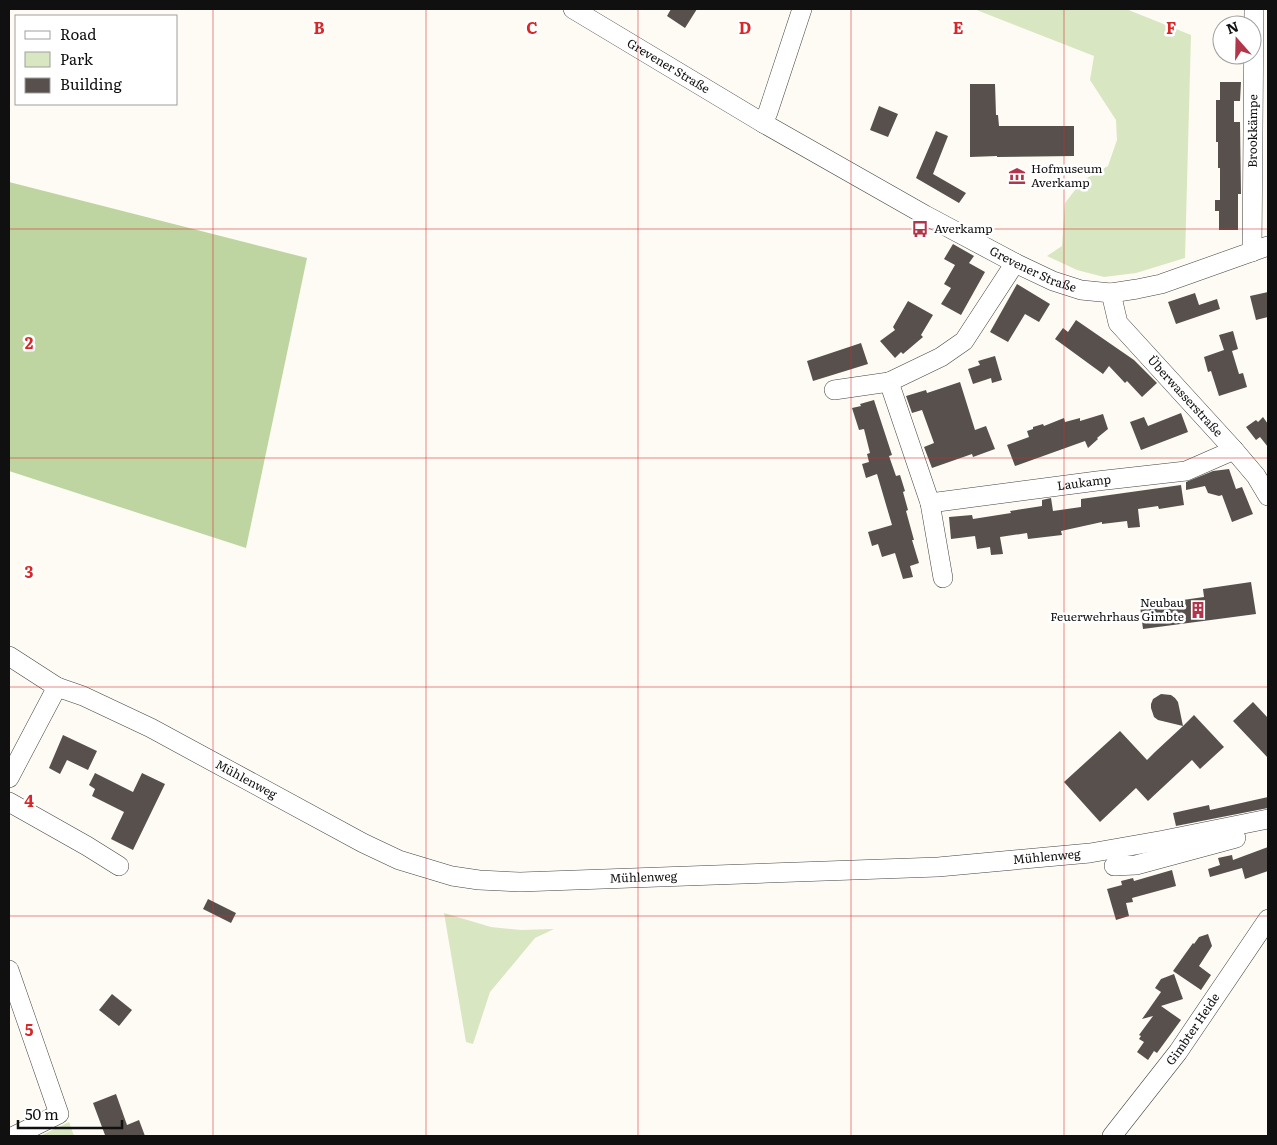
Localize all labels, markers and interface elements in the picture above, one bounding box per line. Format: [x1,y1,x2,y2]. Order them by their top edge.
legend [15,15,178,105]
text: B [313,15,325,39]
text: C [526,15,538,39]
text: D [739,15,751,39]
text: E [953,15,964,39]
text: F [1166,15,1176,39]
north arrow [1212,15,1262,65]
text: N [1223,15,1241,38]
text: Road [60,22,96,45]
street label: Grevener Straße [624,33,714,97]
text: Park [60,47,94,70]
text: Building [60,72,122,95]
street label: Brookkämpe [1243,94,1261,168]
place label: Hofmuseum Averkamp [1031,159,1103,191]
museum icon: Hofmuseum Averkamp [1007,166,1027,186]
bus stop icon: Averkamp [910,219,930,239]
place label: Averkamp [934,219,993,237]
street label: Grevener Straße [987,241,1079,296]
text: 2 [25,330,34,354]
street label: Überwasserstraße [1144,351,1228,440]
street label: Laukamp [1056,470,1112,494]
text: 3 [25,559,34,583]
place label: Neubau Feuerwehrhaus Gimbte [1050,593,1184,625]
building icon: Neubau Feuerwehrhaus Gimbte [1188,600,1208,620]
street label: Mühlenweg [212,755,281,803]
text: 4 [24,788,34,812]
street label: Mühlenweg [1012,844,1082,868]
street label: Mühlenweg [609,866,678,887]
street label: Gimbter Heide [1161,989,1223,1069]
text: 5 [25,1017,34,1041]
scale bar [18,1098,121,1130]
text: 50 m [25,1102,59,1125]

